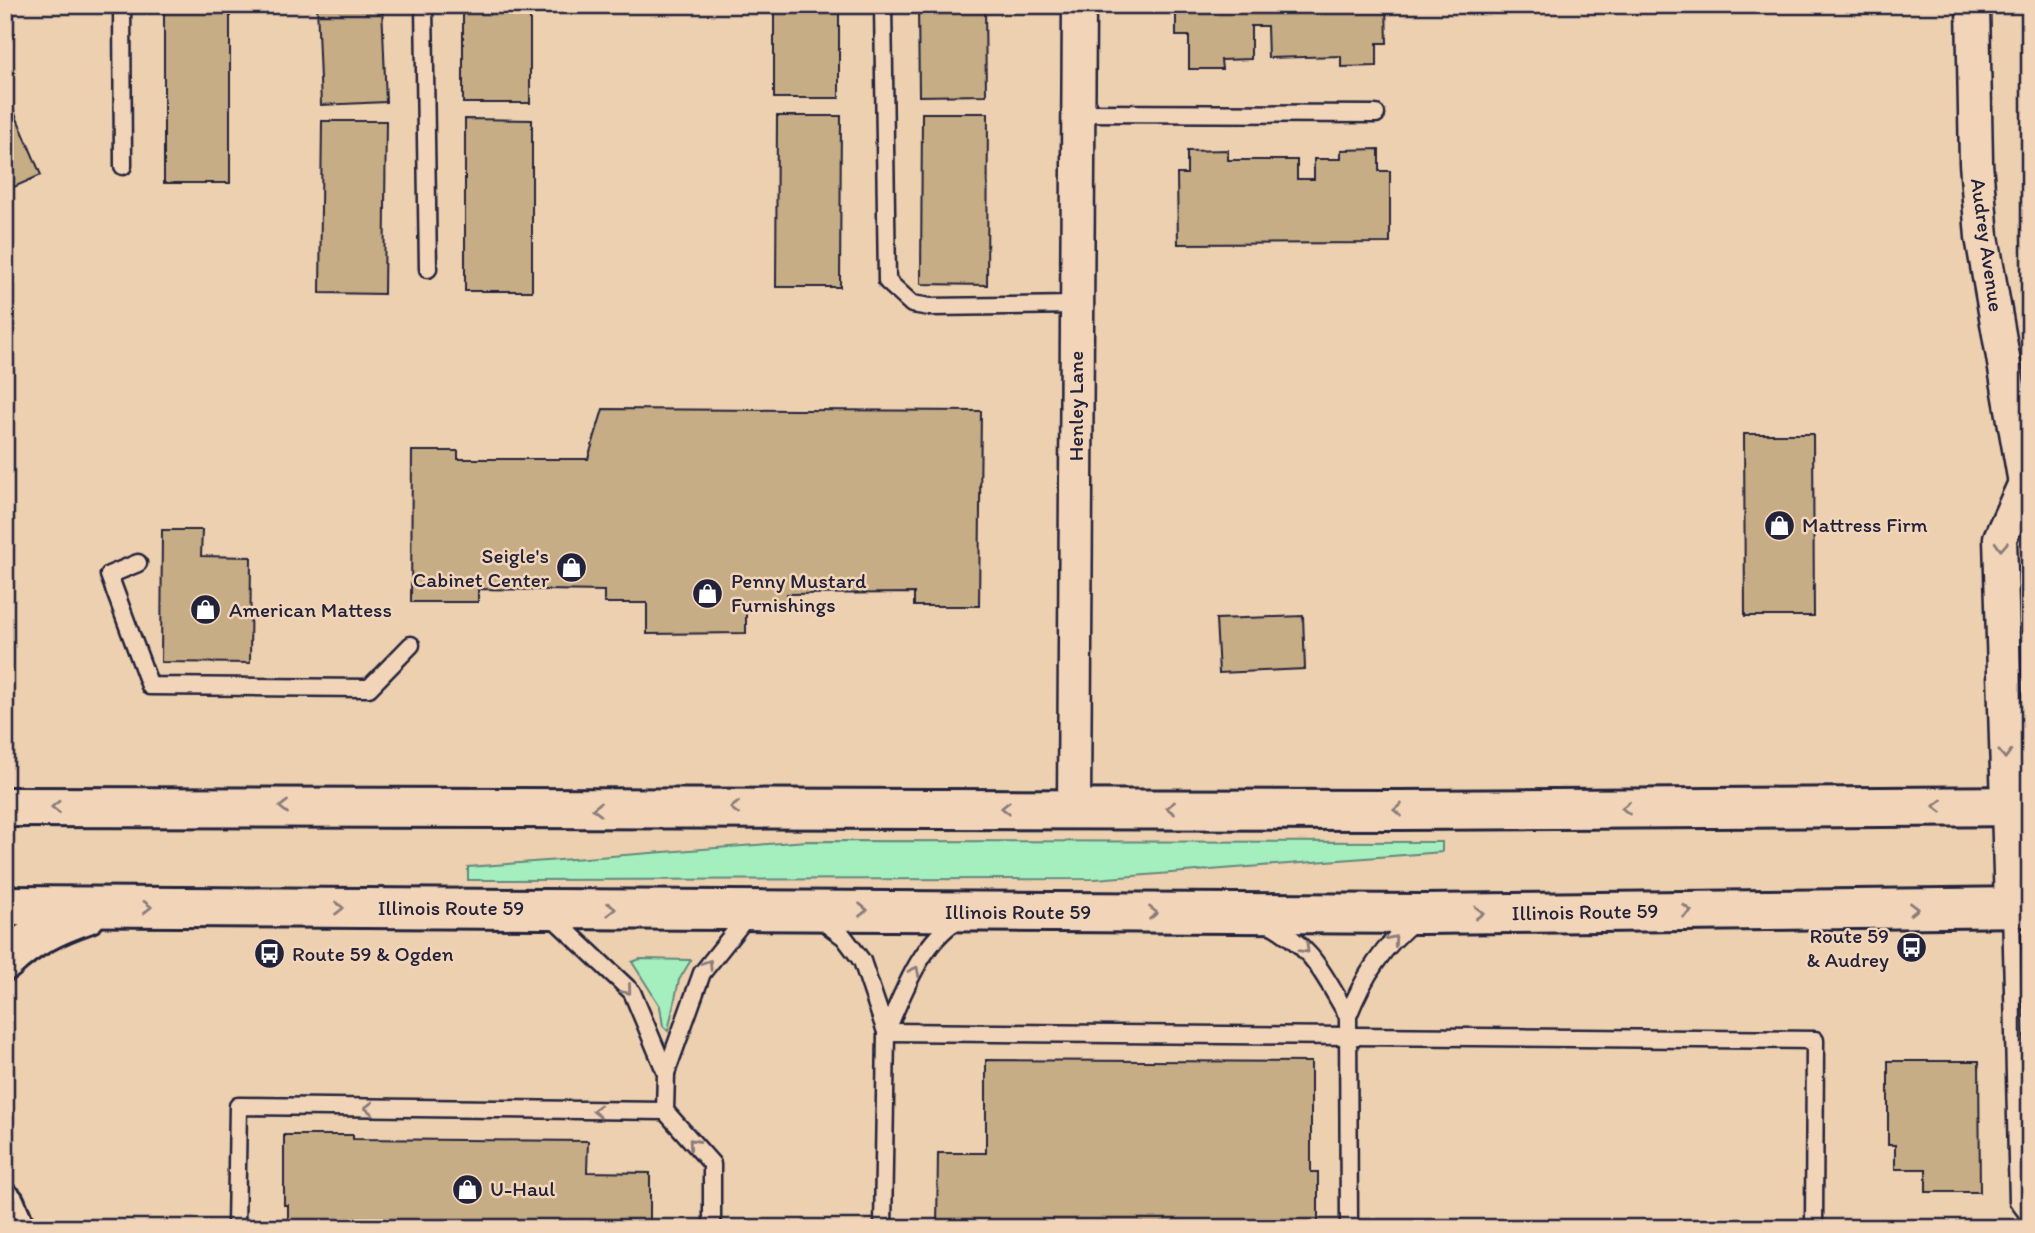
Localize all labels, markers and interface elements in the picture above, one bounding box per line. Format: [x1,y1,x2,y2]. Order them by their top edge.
street label: Audrey Avenue [1966,176,2009,313]
street label: Henley Lane [1063,351,1088,461]
shop icon: Mattress Firm [1762,508,1796,542]
place label: Mattress Firm [1802,512,1928,537]
one-way arrow [1994,541,2009,552]
place label: Seigle's Cabinet Center [413,543,550,592]
shop icon: Seigle's Cabinet Center [555,551,589,585]
place label: Penny Mustard Furnishings [731,568,867,617]
shop icon: Penny Mustard Furnishings [691,576,725,610]
shop icon: American Mattess [189,593,223,627]
place label: American Mattess [229,597,392,622]
one-way arrow [1997,749,2013,760]
one-way arrow [1932,798,1943,814]
one-way arrow [50,799,61,815]
one-way arrow [278,799,288,815]
one-way arrow [729,800,740,816]
one-way arrow [1000,800,1011,816]
one-way arrow [1165,800,1176,816]
one-way arrow [1620,800,1631,816]
one-way arrow [591,801,602,817]
one-way arrow [1393,802,1403,818]
street label: Illinois Route 59 [378,895,524,920]
street label: Illinois Route 59 [1512,898,1658,925]
one-way arrow [142,899,153,915]
street label: Illinois Route 59 [945,899,1091,924]
one-way arrow [334,900,344,916]
one-way arrow [606,901,617,917]
one-way arrow [1909,901,1920,916]
one-way arrow [858,902,869,918]
one-way arrow [1682,903,1692,919]
one-way arrow [1149,905,1159,921]
one-way arrow [1474,905,1485,921]
place label: Route 59 & Audrey [1806,923,1889,972]
bus stop icon: Route 59 & Audrey [1895,931,1929,965]
one-way arrow [1385,936,1397,949]
bus stop icon: Route 59 & Ogden [252,937,286,971]
place label: Route 59 & Ogden [292,941,454,966]
one-way arrow [1297,941,1310,954]
one-way arrow [700,958,713,971]
one-way arrow [906,966,920,978]
one-way arrow [619,982,632,994]
one-way arrow [364,1100,374,1116]
one-way arrow [591,1103,602,1118]
one-way arrow [689,1138,702,1151]
shop icon: U-Haul [450,1172,484,1206]
place label: U-Haul [490,1176,555,1201]

